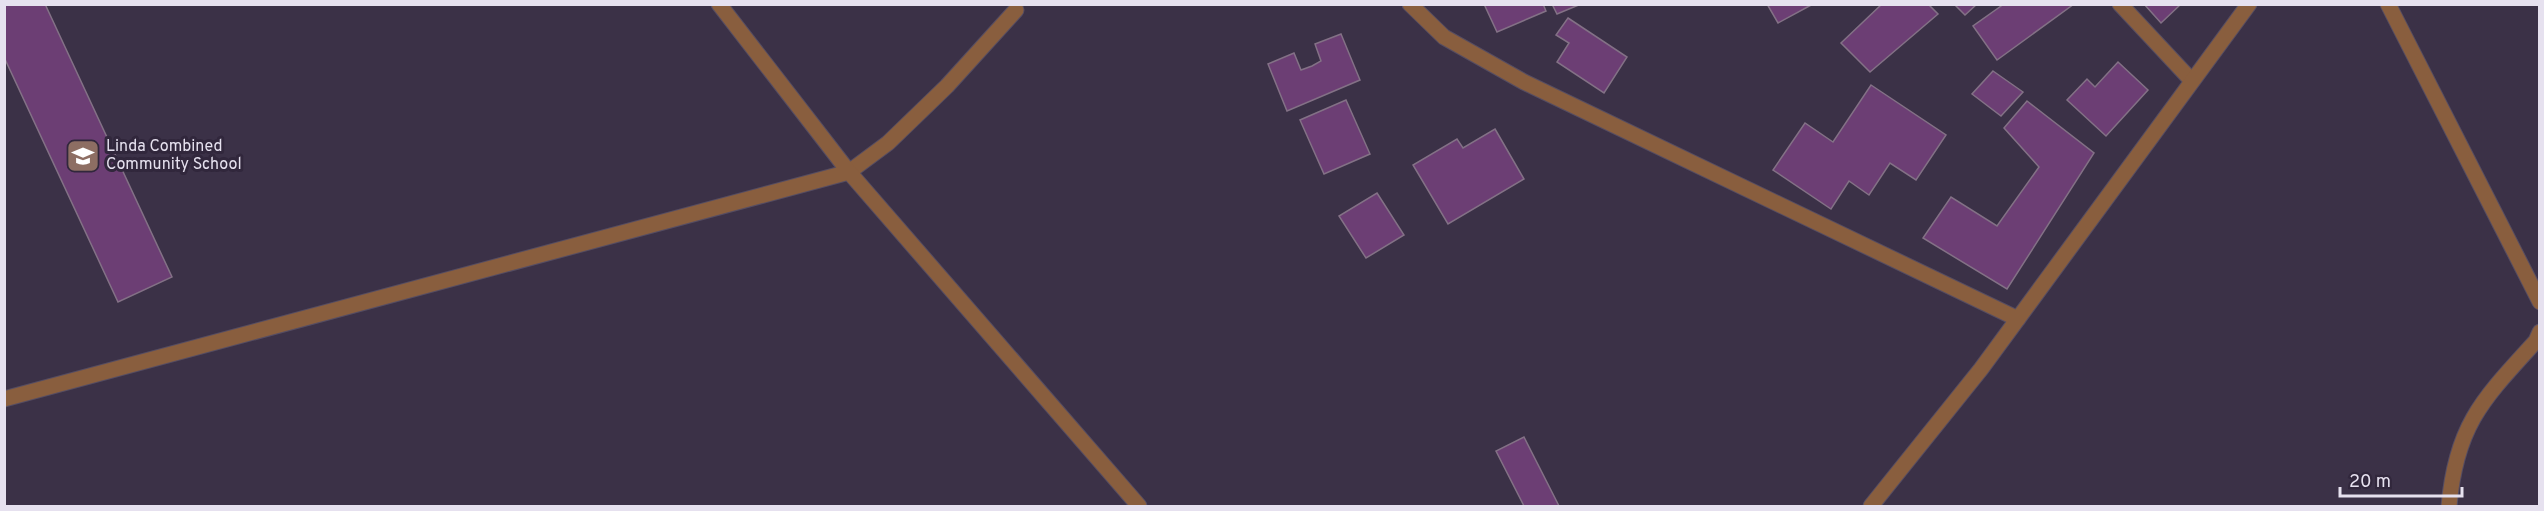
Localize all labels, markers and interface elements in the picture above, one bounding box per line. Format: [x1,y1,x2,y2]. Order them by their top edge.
place label: Linda Combined Community School [106,137,242,175]
school or university icon: Linda Combined Community School [65,138,101,174]
scale bar [2340,460,2462,498]
text: 20 m [2349,471,2391,494]

